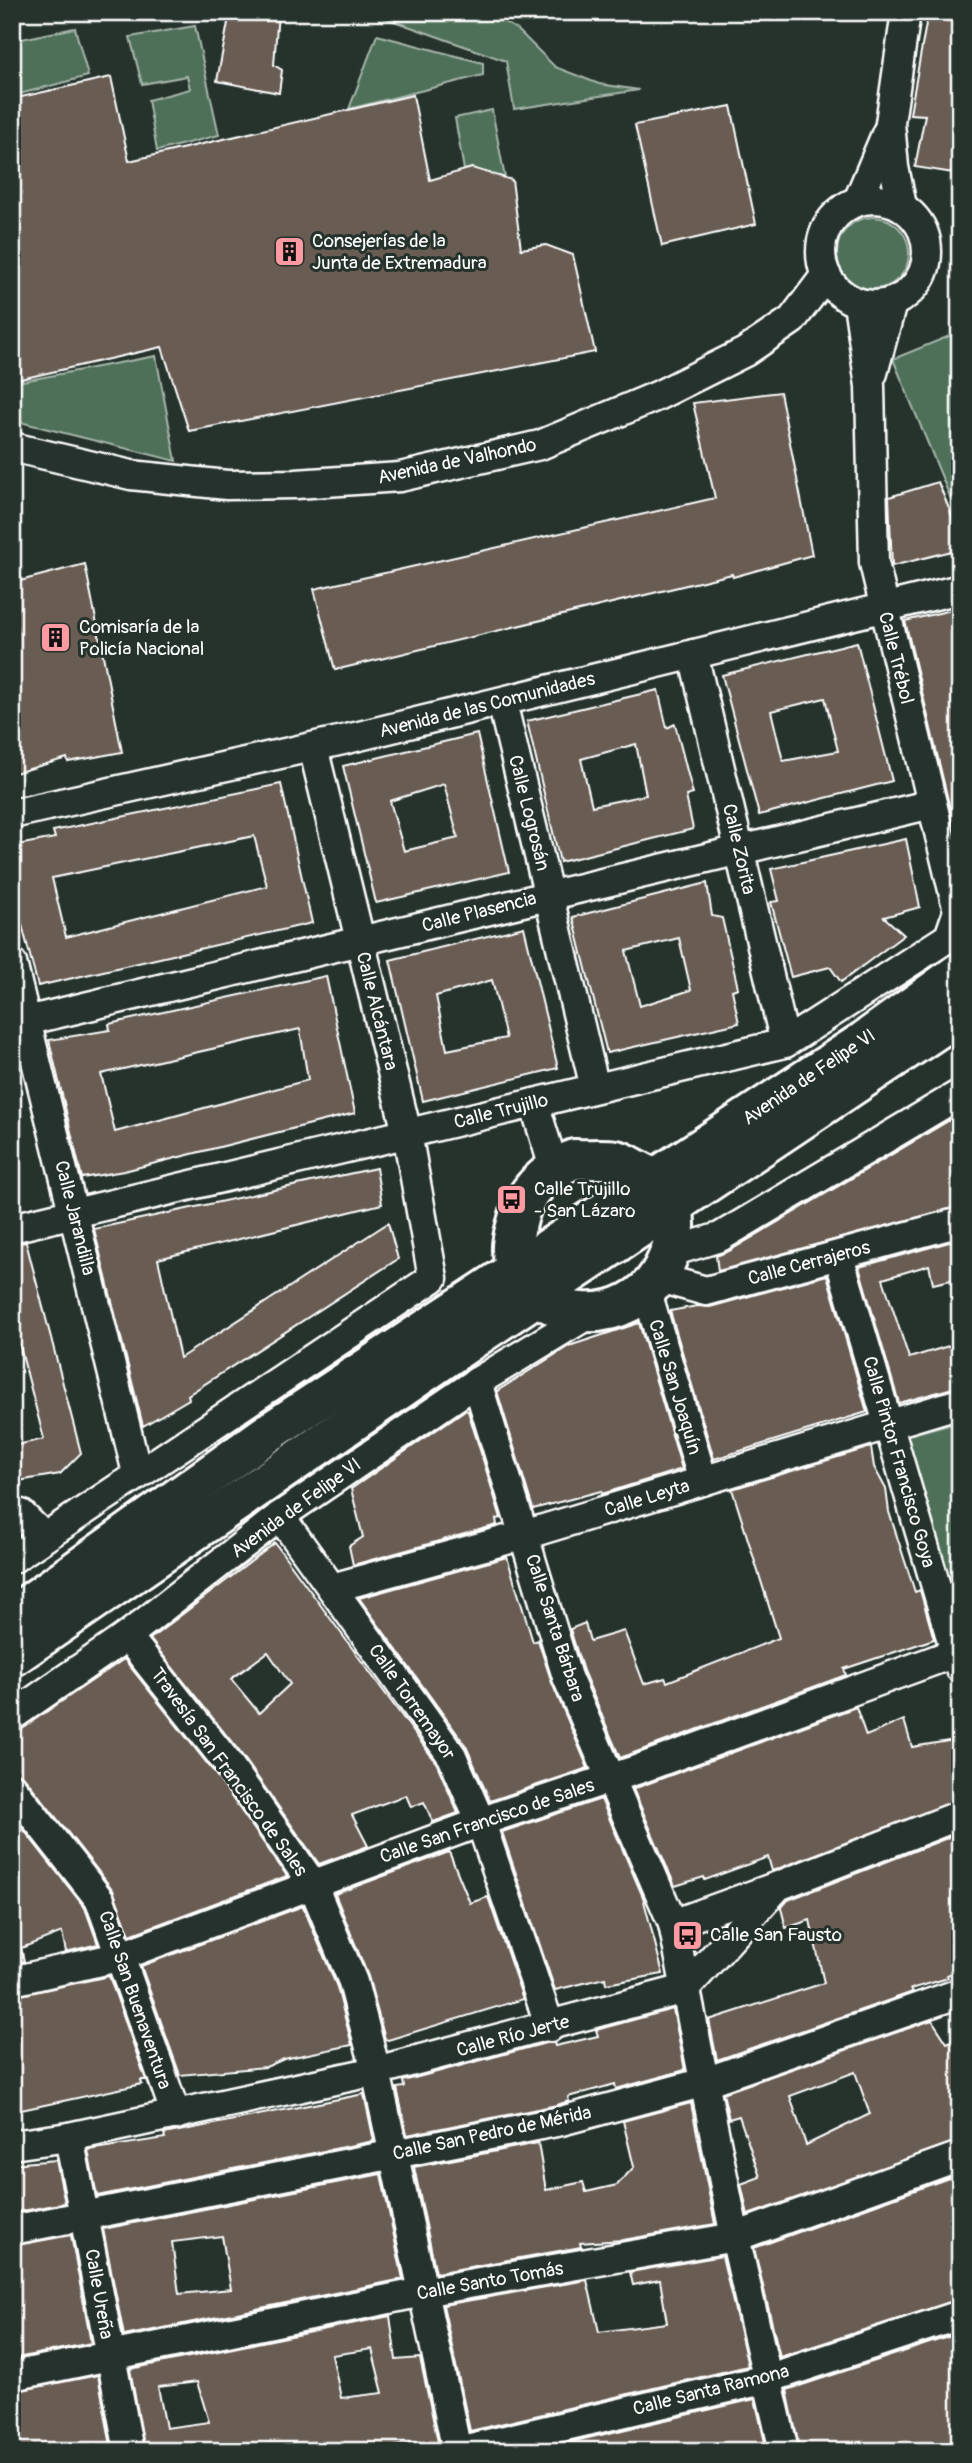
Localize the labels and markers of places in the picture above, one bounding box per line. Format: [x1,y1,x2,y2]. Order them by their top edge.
place label: Consejerías de la Junta de Extremadura [312,229,487,275]
building icon: Consejerías de la Junta de Extremadura [272,235,306,269]
place label: Comisaría de la Policía Nacional [79,615,204,661]
building icon: Comisaría de la Policía Nacional [39,621,73,655]
place label: Calle Trujillo - San Lázaro [534,1177,635,1223]
bus stop icon: Calle Trujillo - San Lázaro [494,1183,528,1217]
bus stop icon: Calle San Fausto [670,1918,704,1952]
place label: Calle San Fausto [710,1923,842,1947]

